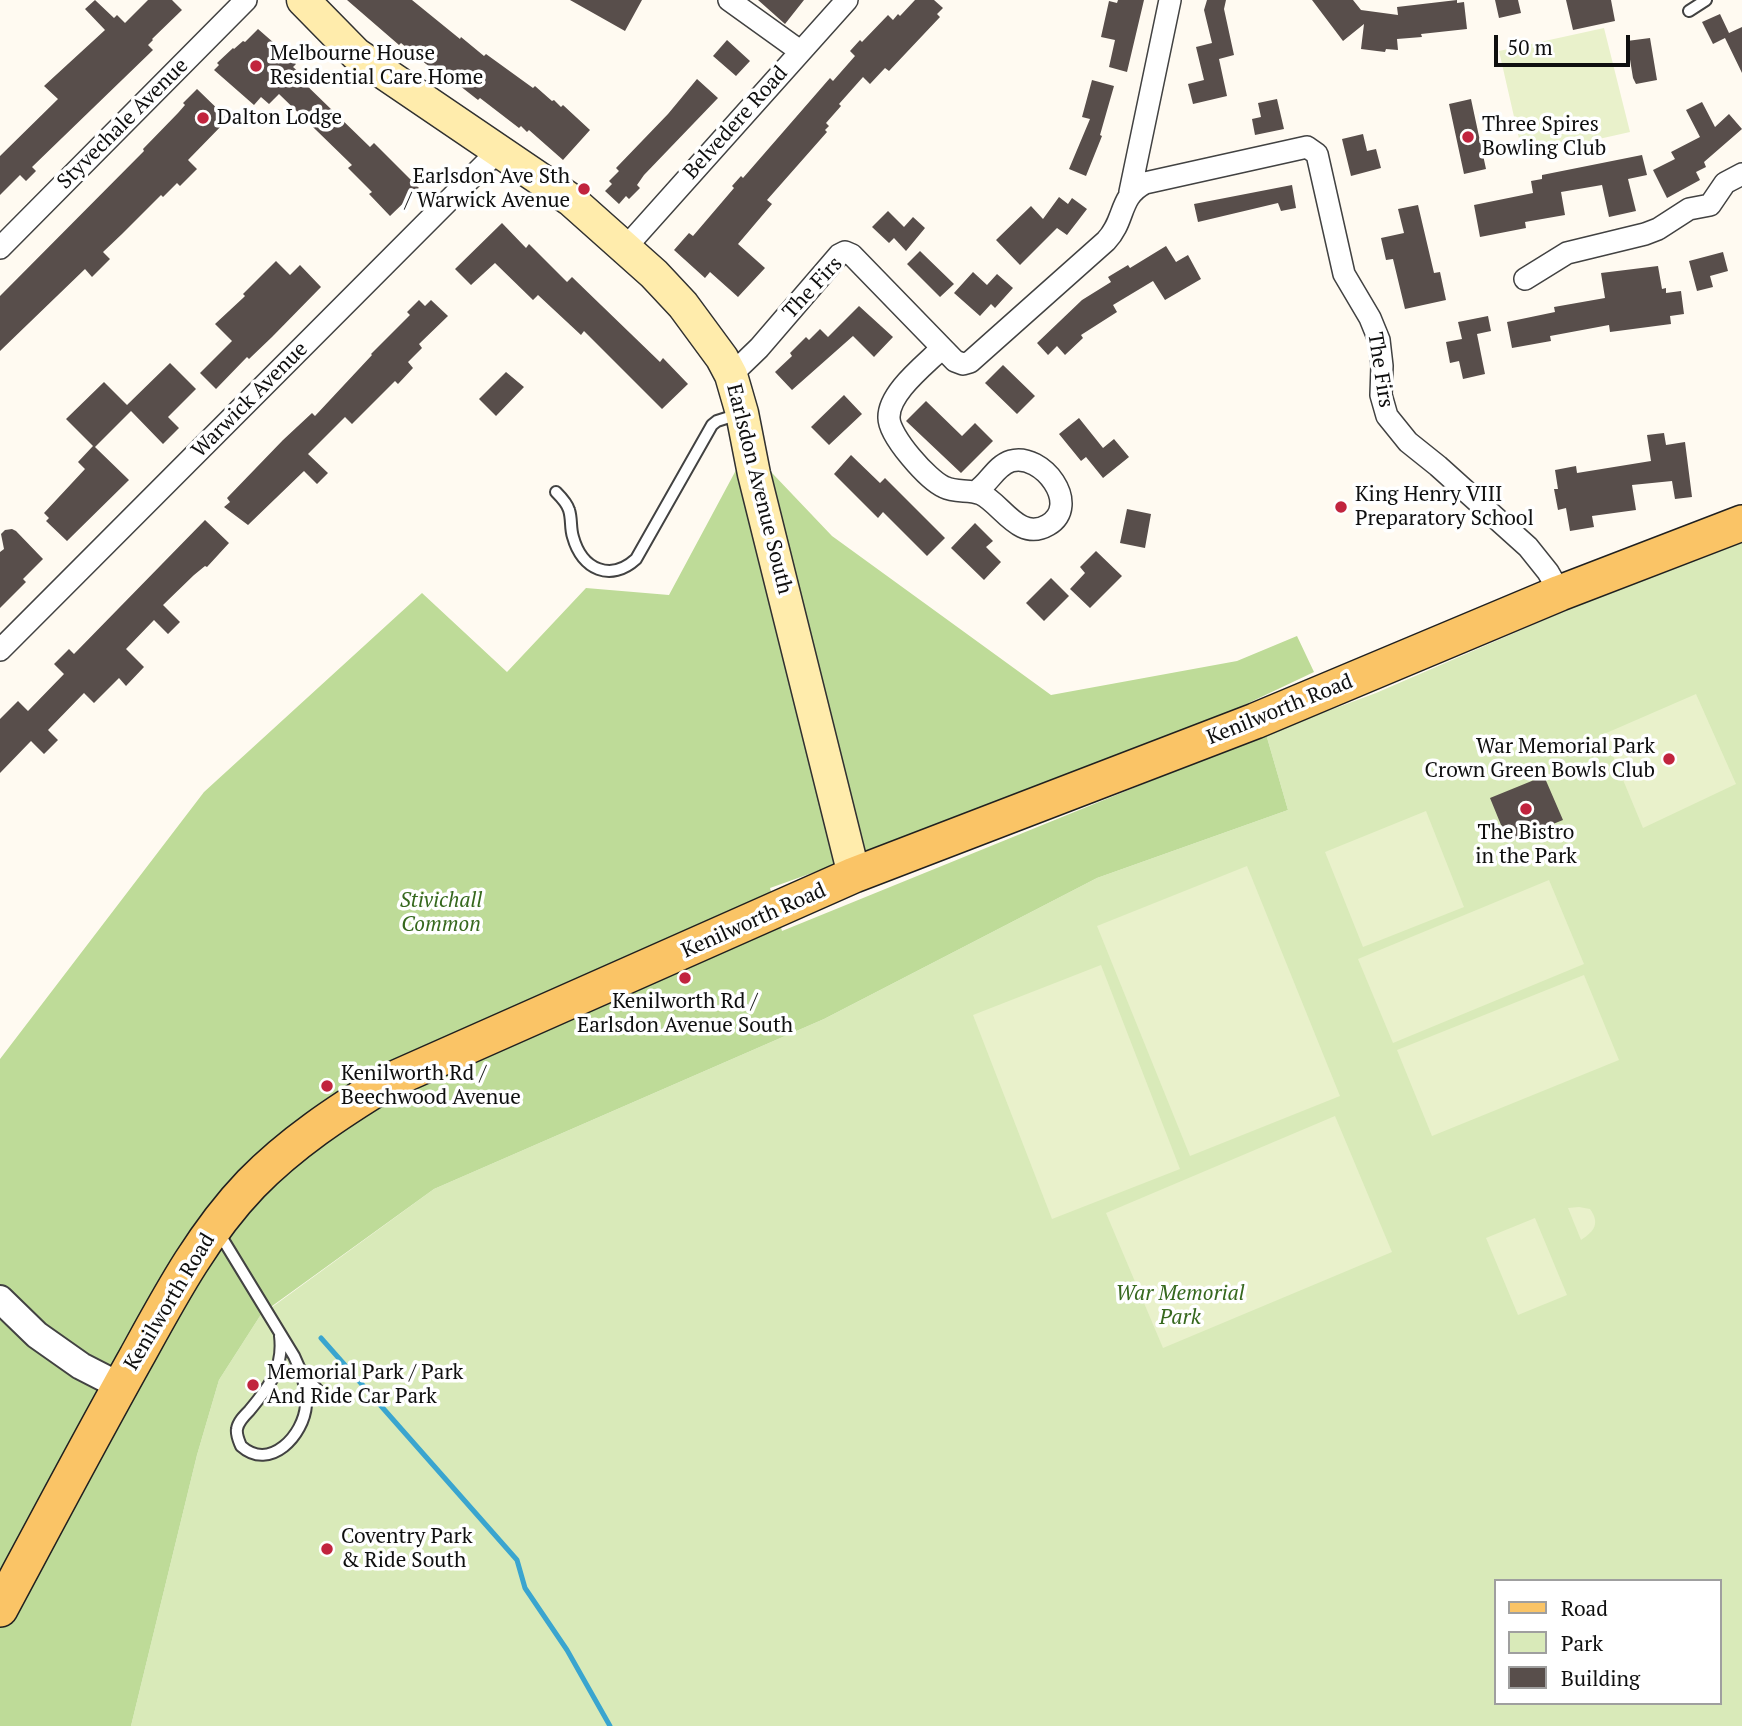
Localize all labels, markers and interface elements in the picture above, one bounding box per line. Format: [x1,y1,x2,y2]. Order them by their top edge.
scale bar [1497,21,1634,65]
text: 50 m [1507,33,1553,61]
place label: Melbourne House Residential Care Home [270,41,483,91]
street label: Styvechale Avenue [52,53,194,195]
marker: Melbourne House Residential Care Home [248,58,264,74]
street label: Belvedere Road [679,61,793,185]
place label: Dalton Lodge [217,105,342,131]
marker: Dalton Lodge [195,110,211,126]
place label: Three Spires Bowling Club [1482,112,1606,162]
marker: Three Spires Bowling Club [1460,129,1476,145]
place label: Earlsdon Ave Sth / Warwick Avenue [404,164,570,214]
marker: Earlsdon Ave Sth / Warwick Avenue [576,181,592,197]
street label: The Firs [778,252,848,324]
street label: The Firs [1362,331,1398,409]
street label: Warwick Avenue [187,337,313,463]
street label: Earlsdon Avenue South [721,381,797,597]
place label: King Henry VIII Preparatory School [1355,482,1534,532]
marker: King Henry VIII Preparatory School [1333,499,1349,515]
street label: Kenilworth Road [1203,669,1357,751]
place label: War Memorial Park Crown Green Bowls Club [1425,734,1655,784]
marker: War Memorial Park Crown Green Bowls Club [1661,751,1677,767]
marker: The Bistro in the Park [1518,801,1534,817]
place label: The Bistro in the Park [1475,820,1577,870]
street label: Kenilworth Road [678,878,830,964]
park label: Stivichall Common [400,888,482,938]
marker: Kenilworth Rd / Earlsdon Avenue South [677,970,693,986]
place label: Kenilworth Rd / Earlsdon Avenue South [577,989,793,1039]
place label: Kenilworth Rd / Beechwood Avenue [341,1061,521,1111]
marker: Kenilworth Rd / Beechwood Avenue [319,1078,335,1094]
street label: Kenilworth Road [119,1229,221,1375]
park label: War Memorial Park [1115,1281,1245,1331]
place label: Memorial Park / Park And Ride Car Park [267,1360,463,1410]
marker: Memorial Park / Park And Ride Car Park [245,1377,261,1393]
place label: Coventry Park & Ride South [341,1524,472,1574]
marker: Coventry Park & Ride South [319,1541,335,1557]
legend [1494,1579,1721,1705]
text: Road [1561,1594,1608,1622]
text: Park [1561,1629,1603,1657]
text: Building [1561,1664,1640,1692]

